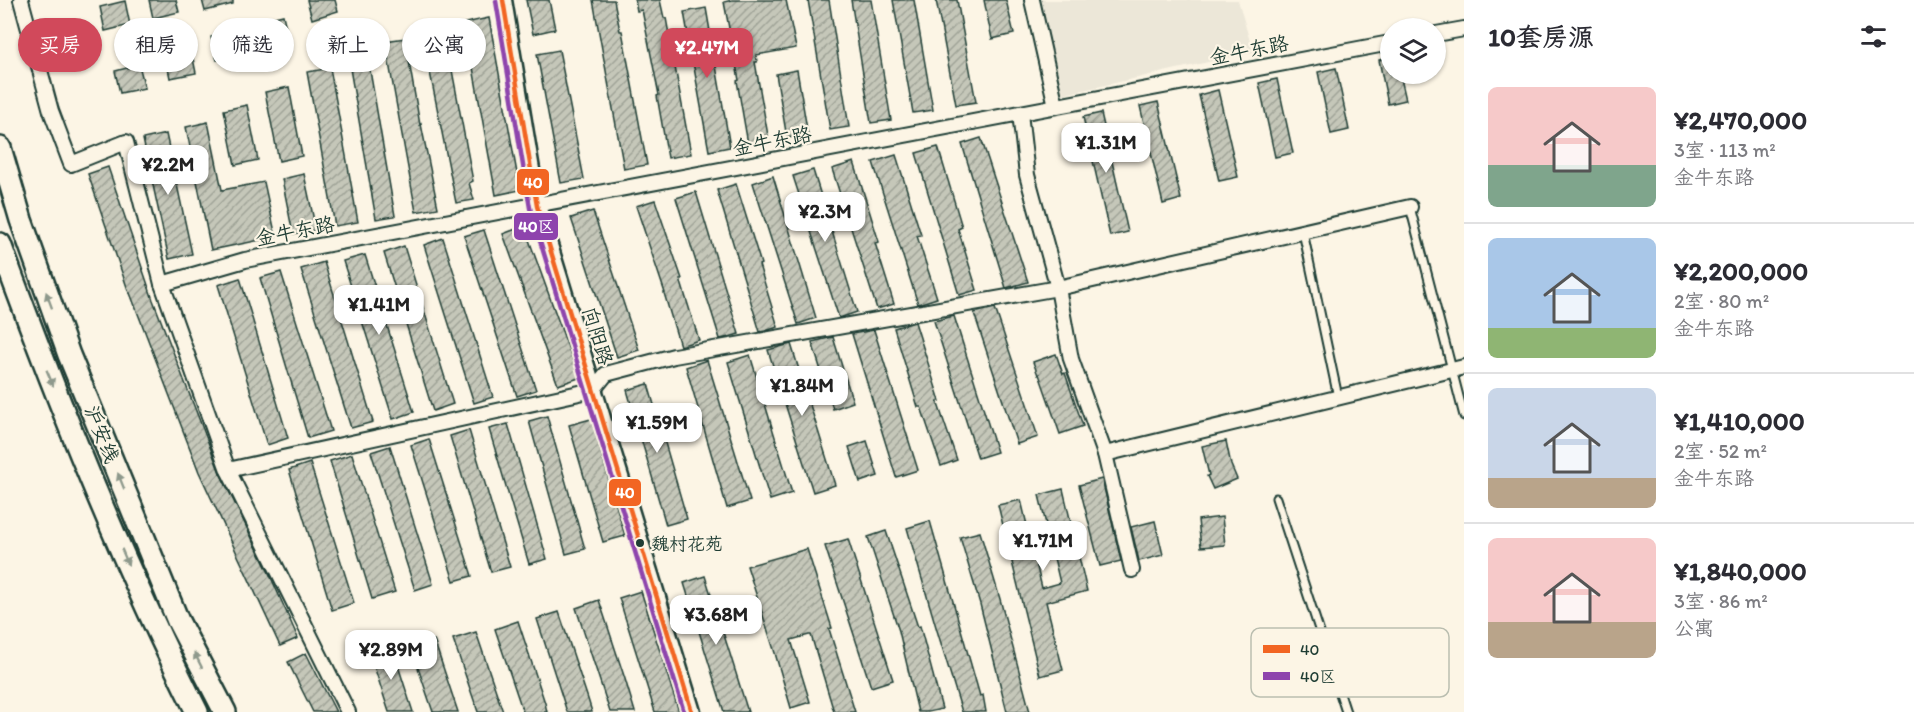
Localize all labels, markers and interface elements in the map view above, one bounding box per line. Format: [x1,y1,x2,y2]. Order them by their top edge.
chip: 买房 [18,18,102,72]
chip: 租房 [114,18,198,72]
chip: 筛选 [210,18,294,72]
chip: 新上 [306,18,390,72]
chip: 公寓 [402,18,486,72]
map controls [1380,18,1446,84]
button: layers [1380,18,1446,84]
icon: filters [1857,20,1890,53]
text: 10套房源 [1488,21,1594,53]
pin: ¥2.47M [658,28,756,79]
street label: 金牛东路 [1207,30,1292,69]
text: ¥2.47M [675,35,739,59]
text: ¥2,470,000 [1674,104,1807,136]
icon: home [1536,111,1608,183]
street label: 金牛东路 [730,121,815,160]
pin: ¥1.31M [1057,123,1155,174]
text: ¥1.31M [1075,130,1137,154]
text: 3室 · 113 m² [1674,138,1776,162]
pin: ¥2.2M [126,145,210,196]
text: ¥2.2M [142,152,194,176]
text: 金牛东路 [1674,165,1754,189]
line badge: 40 [516,168,550,196]
text: 40 [523,173,543,192]
pin: ¥2.3M [783,192,867,243]
text: ¥2.3M [798,199,852,223]
street label: 金牛东路 [253,211,338,250]
line badge: 40区 [513,212,559,241]
text: 40区 [518,217,554,236]
text: ¥2,200,000 [1674,255,1808,287]
icon: home [1536,262,1608,334]
pin: ¥1.41M [330,285,428,336]
text: 2室 · 80 m² [1674,289,1769,313]
one-way arrow [44,291,54,309]
text: ¥1.41M [348,292,410,316]
street label: 向阳路 [578,304,619,369]
text: 金牛东路 [1674,316,1754,340]
pin: ¥1.84M [753,366,851,417]
one-way arrow [45,369,54,386]
text: ¥1.84M [770,373,834,397]
street label: 沪安线 [80,402,124,466]
pin: ¥1.59M [608,403,706,454]
text: ¥1,410,000 [1674,405,1805,437]
text: ¥1.59M [626,410,688,434]
icon: home [1536,412,1608,484]
text: 2室 · 52 m² [1674,439,1767,463]
text: 金牛东路 [1674,466,1754,490]
one-way arrow [116,472,125,490]
line badge: 40 [608,478,642,507]
text: 40 [615,483,635,502]
pin: ¥1.71M [994,521,1092,572]
text: ¥1.71M [1013,528,1073,552]
place label: 魏村花苑 [651,533,723,555]
marker: 魏村花苑 [634,537,646,549]
one-way arrow [121,549,130,566]
text: ¥1,840,000 [1674,555,1807,587]
icon: home [1536,562,1608,634]
text: 3室 · 86 m² [1674,589,1768,613]
pin: ¥3.68M [667,595,765,646]
text: ¥3.68M [684,602,748,626]
text: 公寓 [1674,616,1714,640]
legend [1251,628,1449,697]
pin: ¥2.89M [342,630,440,681]
text: ¥2.89M [359,637,423,661]
text: 40 [1300,640,1319,659]
one-way arrow [194,651,204,669]
text: 40区 [1300,667,1335,686]

